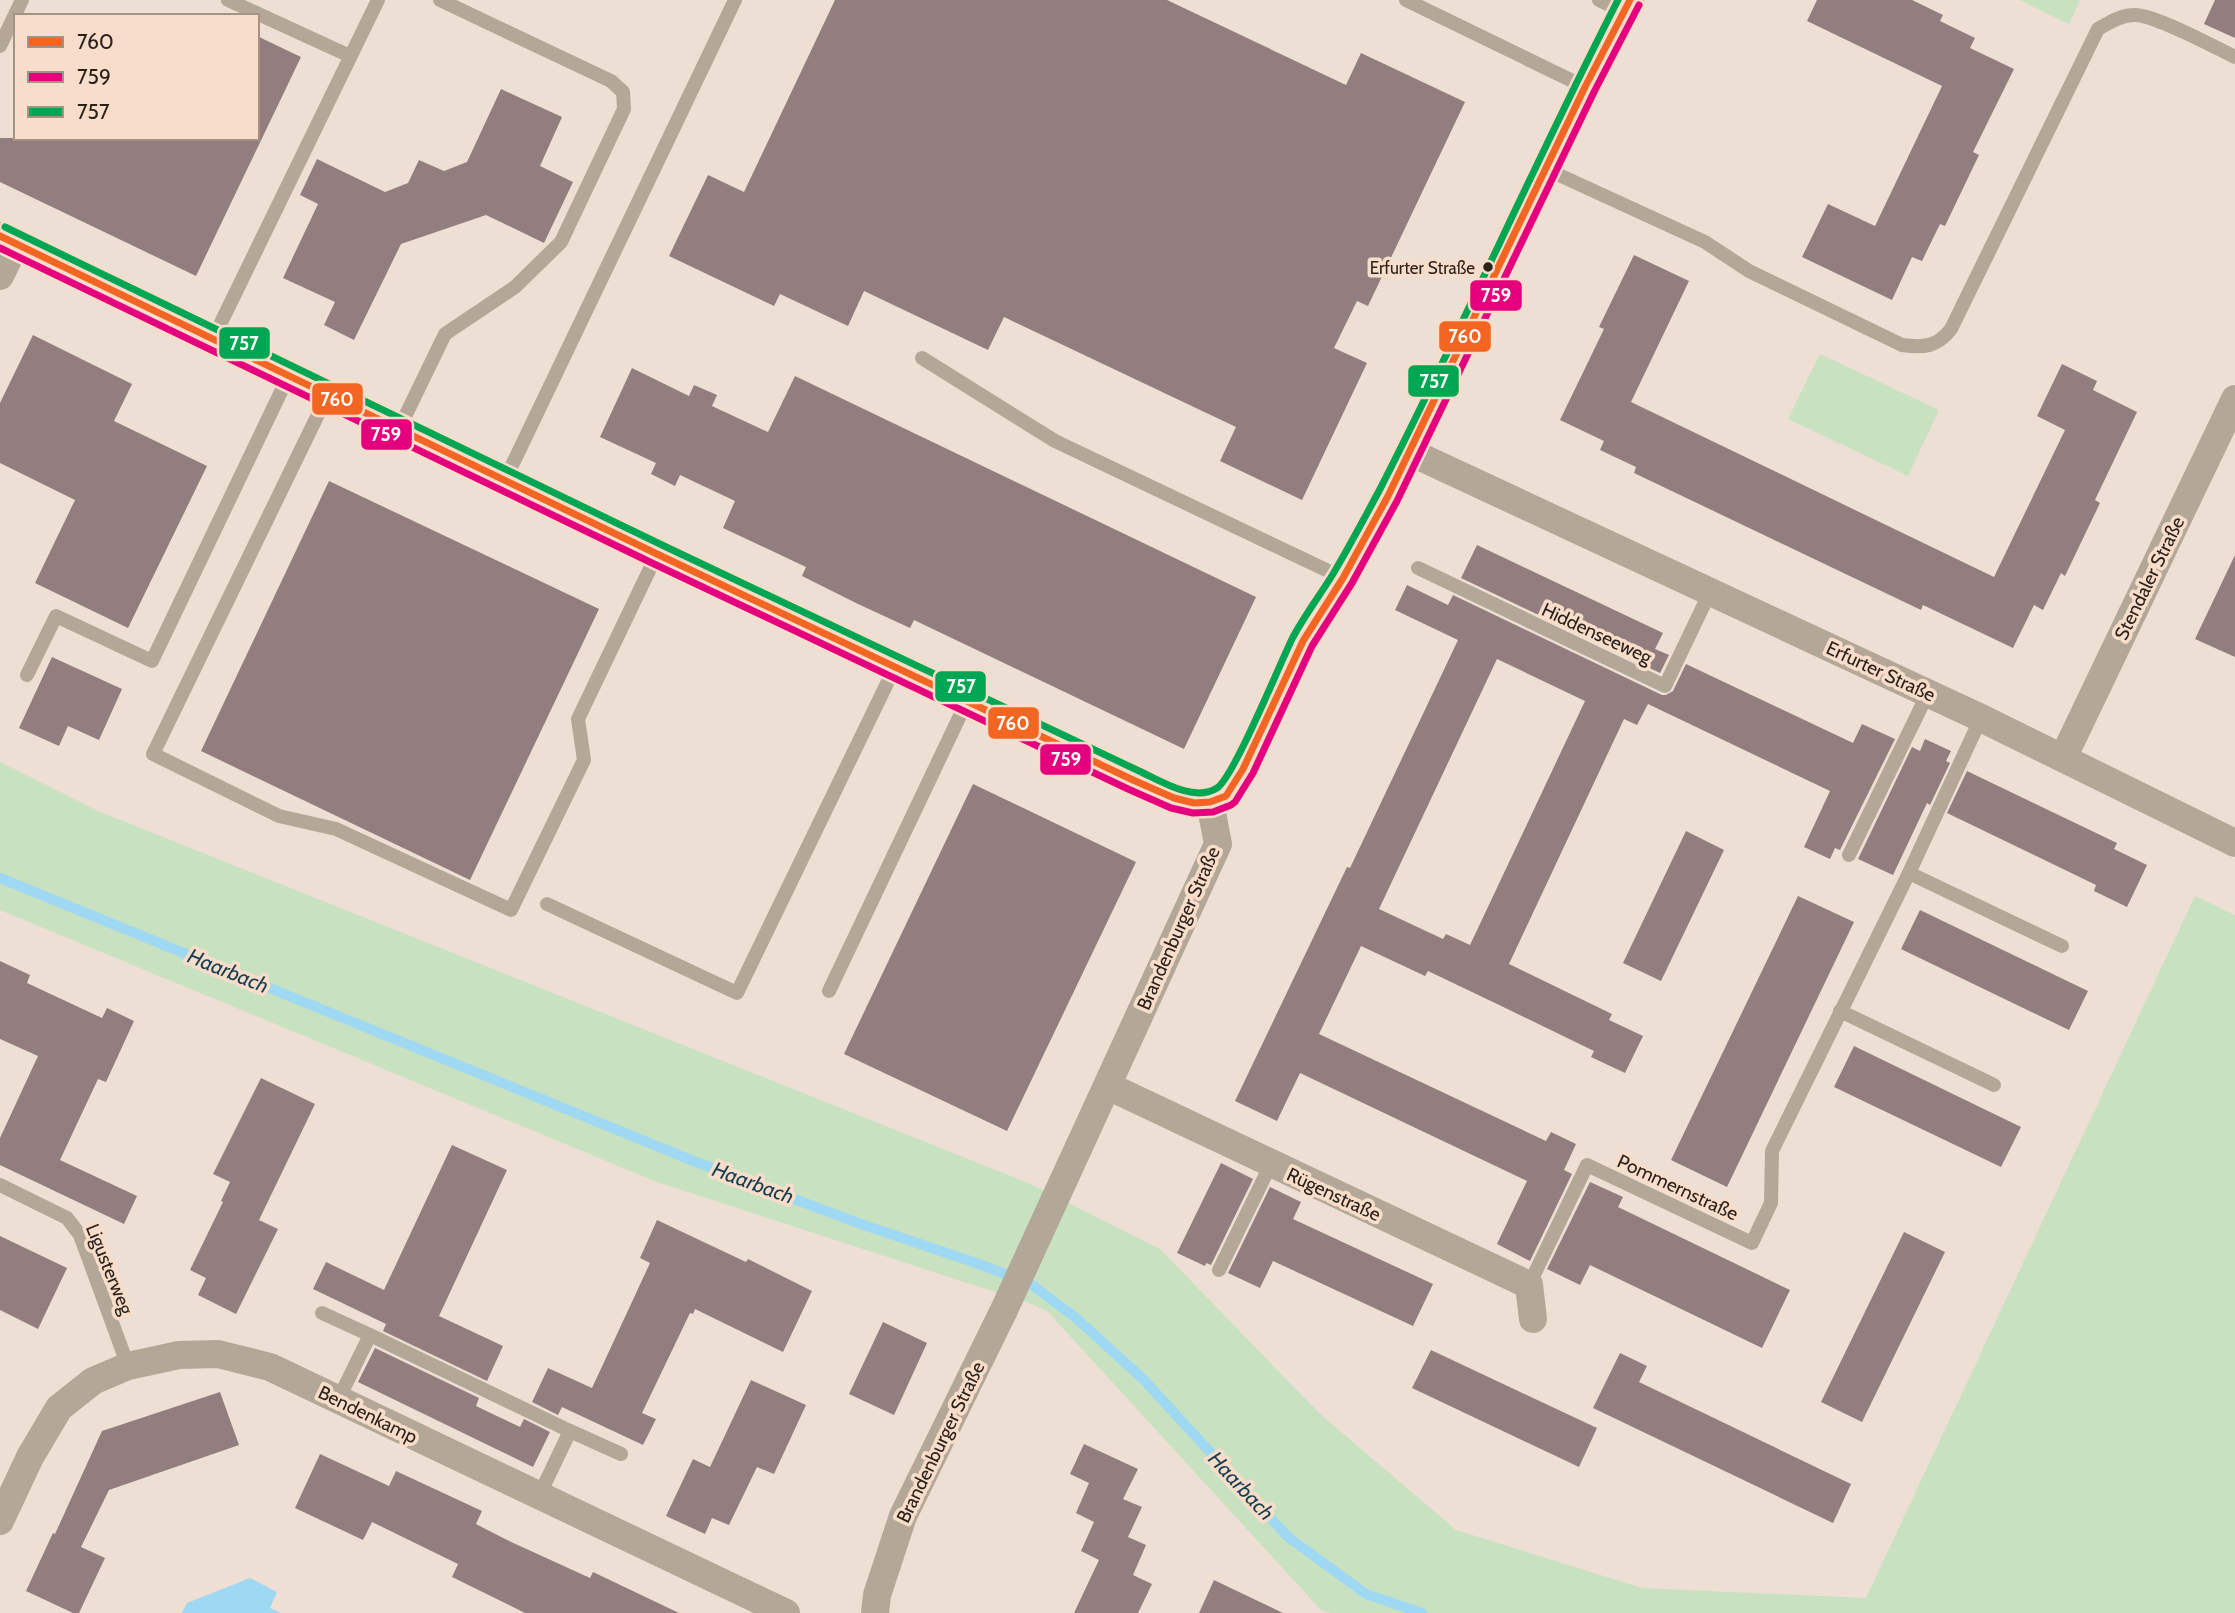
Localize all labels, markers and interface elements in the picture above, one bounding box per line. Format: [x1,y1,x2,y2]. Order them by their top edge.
legend [14,14,259,140]
text: 760 [77,29,114,54]
text: 759 [77,64,111,89]
text: 757 [77,99,110,124]
place label: Erfurter Straße [1370,258,1475,278]
marker: Erfurter Straße [1481,260,1495,274]
line badge: 759 [1469,279,1523,312]
text: 759 [1481,284,1511,307]
line badge: 760 [1438,320,1492,353]
text: 760 [1448,325,1482,348]
line badge: 757 [218,326,271,360]
text: 757 [229,332,259,355]
line badge: 757 [1407,364,1460,398]
text: 757 [1419,370,1449,393]
line badge: 760 [311,382,364,416]
text: 760 [320,388,354,411]
line badge: 759 [360,418,413,451]
text: 759 [371,423,401,446]
street label: Stendaler Straße [2110,513,2189,644]
street label: Hiddenseeweg [1538,598,1656,669]
street label: Erfurter Straße [1823,636,1939,707]
line badge: 757 [934,670,987,703]
text: 757 [946,675,976,698]
line badge: 760 [987,706,1040,740]
text: 760 [996,712,1030,735]
line badge: 759 [1039,743,1092,776]
text: 759 [1051,748,1081,771]
street label: Brandenburger Straße [1132,843,1225,1013]
water label: Haarbach [184,943,272,998]
street label: Pommernstraße [1614,1149,1742,1226]
water label: Haarbach [709,1156,797,1209]
street label: Rügenstraße [1283,1163,1385,1226]
street label: Ligusterweg [81,1220,138,1318]
street label: Brandenburger Straße [891,1358,990,1527]
street label: Bendenkamp [314,1381,421,1448]
water label: Haarbach [1203,1446,1279,1525]

